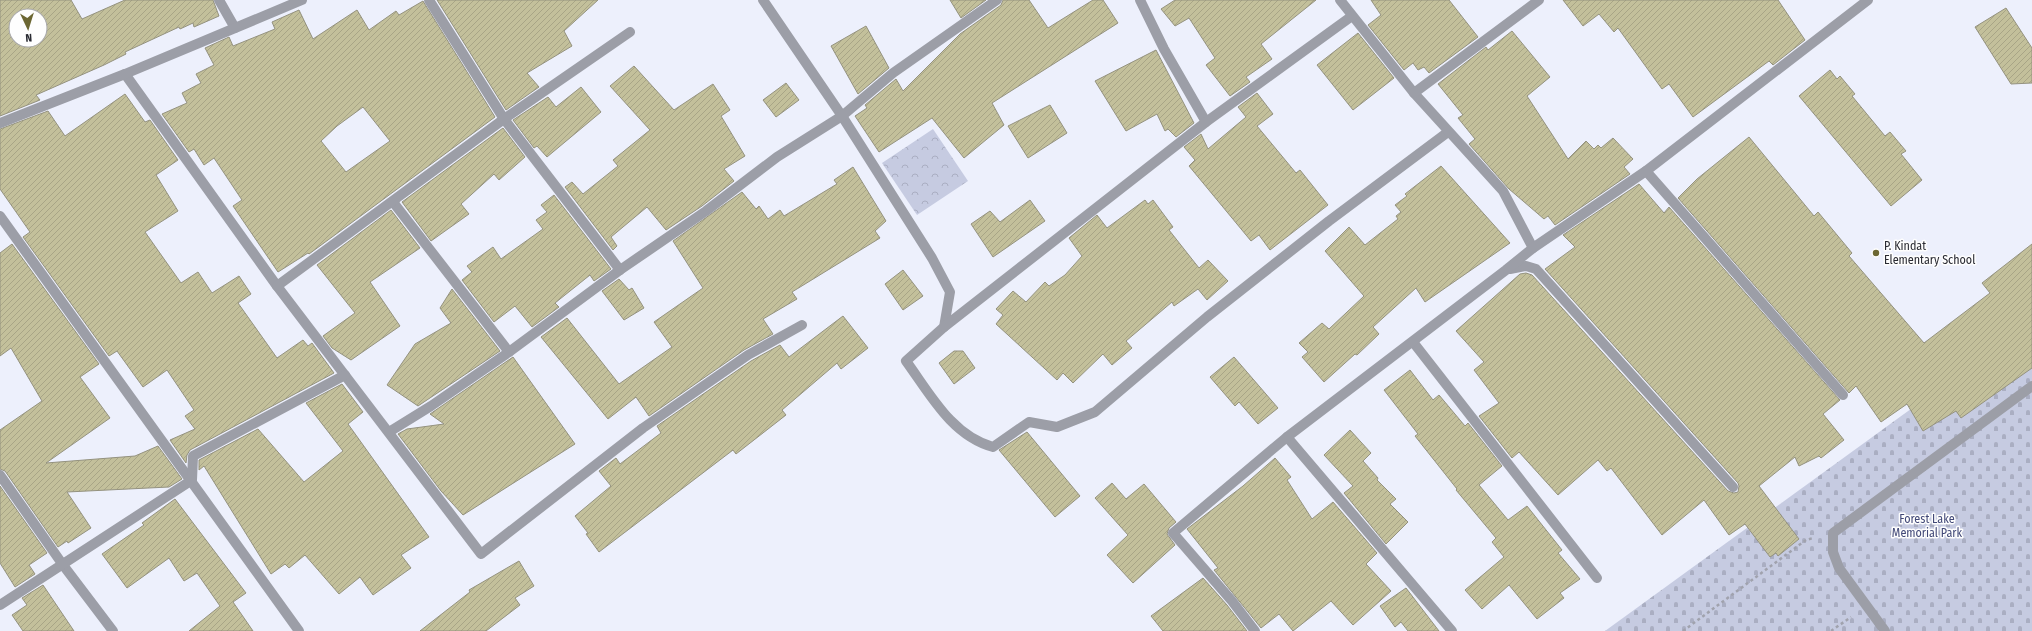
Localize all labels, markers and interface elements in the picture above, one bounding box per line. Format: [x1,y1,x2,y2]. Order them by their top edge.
north arrow [8,8,48,48]
text: N [25,31,32,44]
place label: P. Kindat Elementary School [1884,239,1975,267]
marker: P. Kindat Elementary School [1871,248,1881,258]
park label: Forest Lake Memorial Park [1892,512,1963,540]

